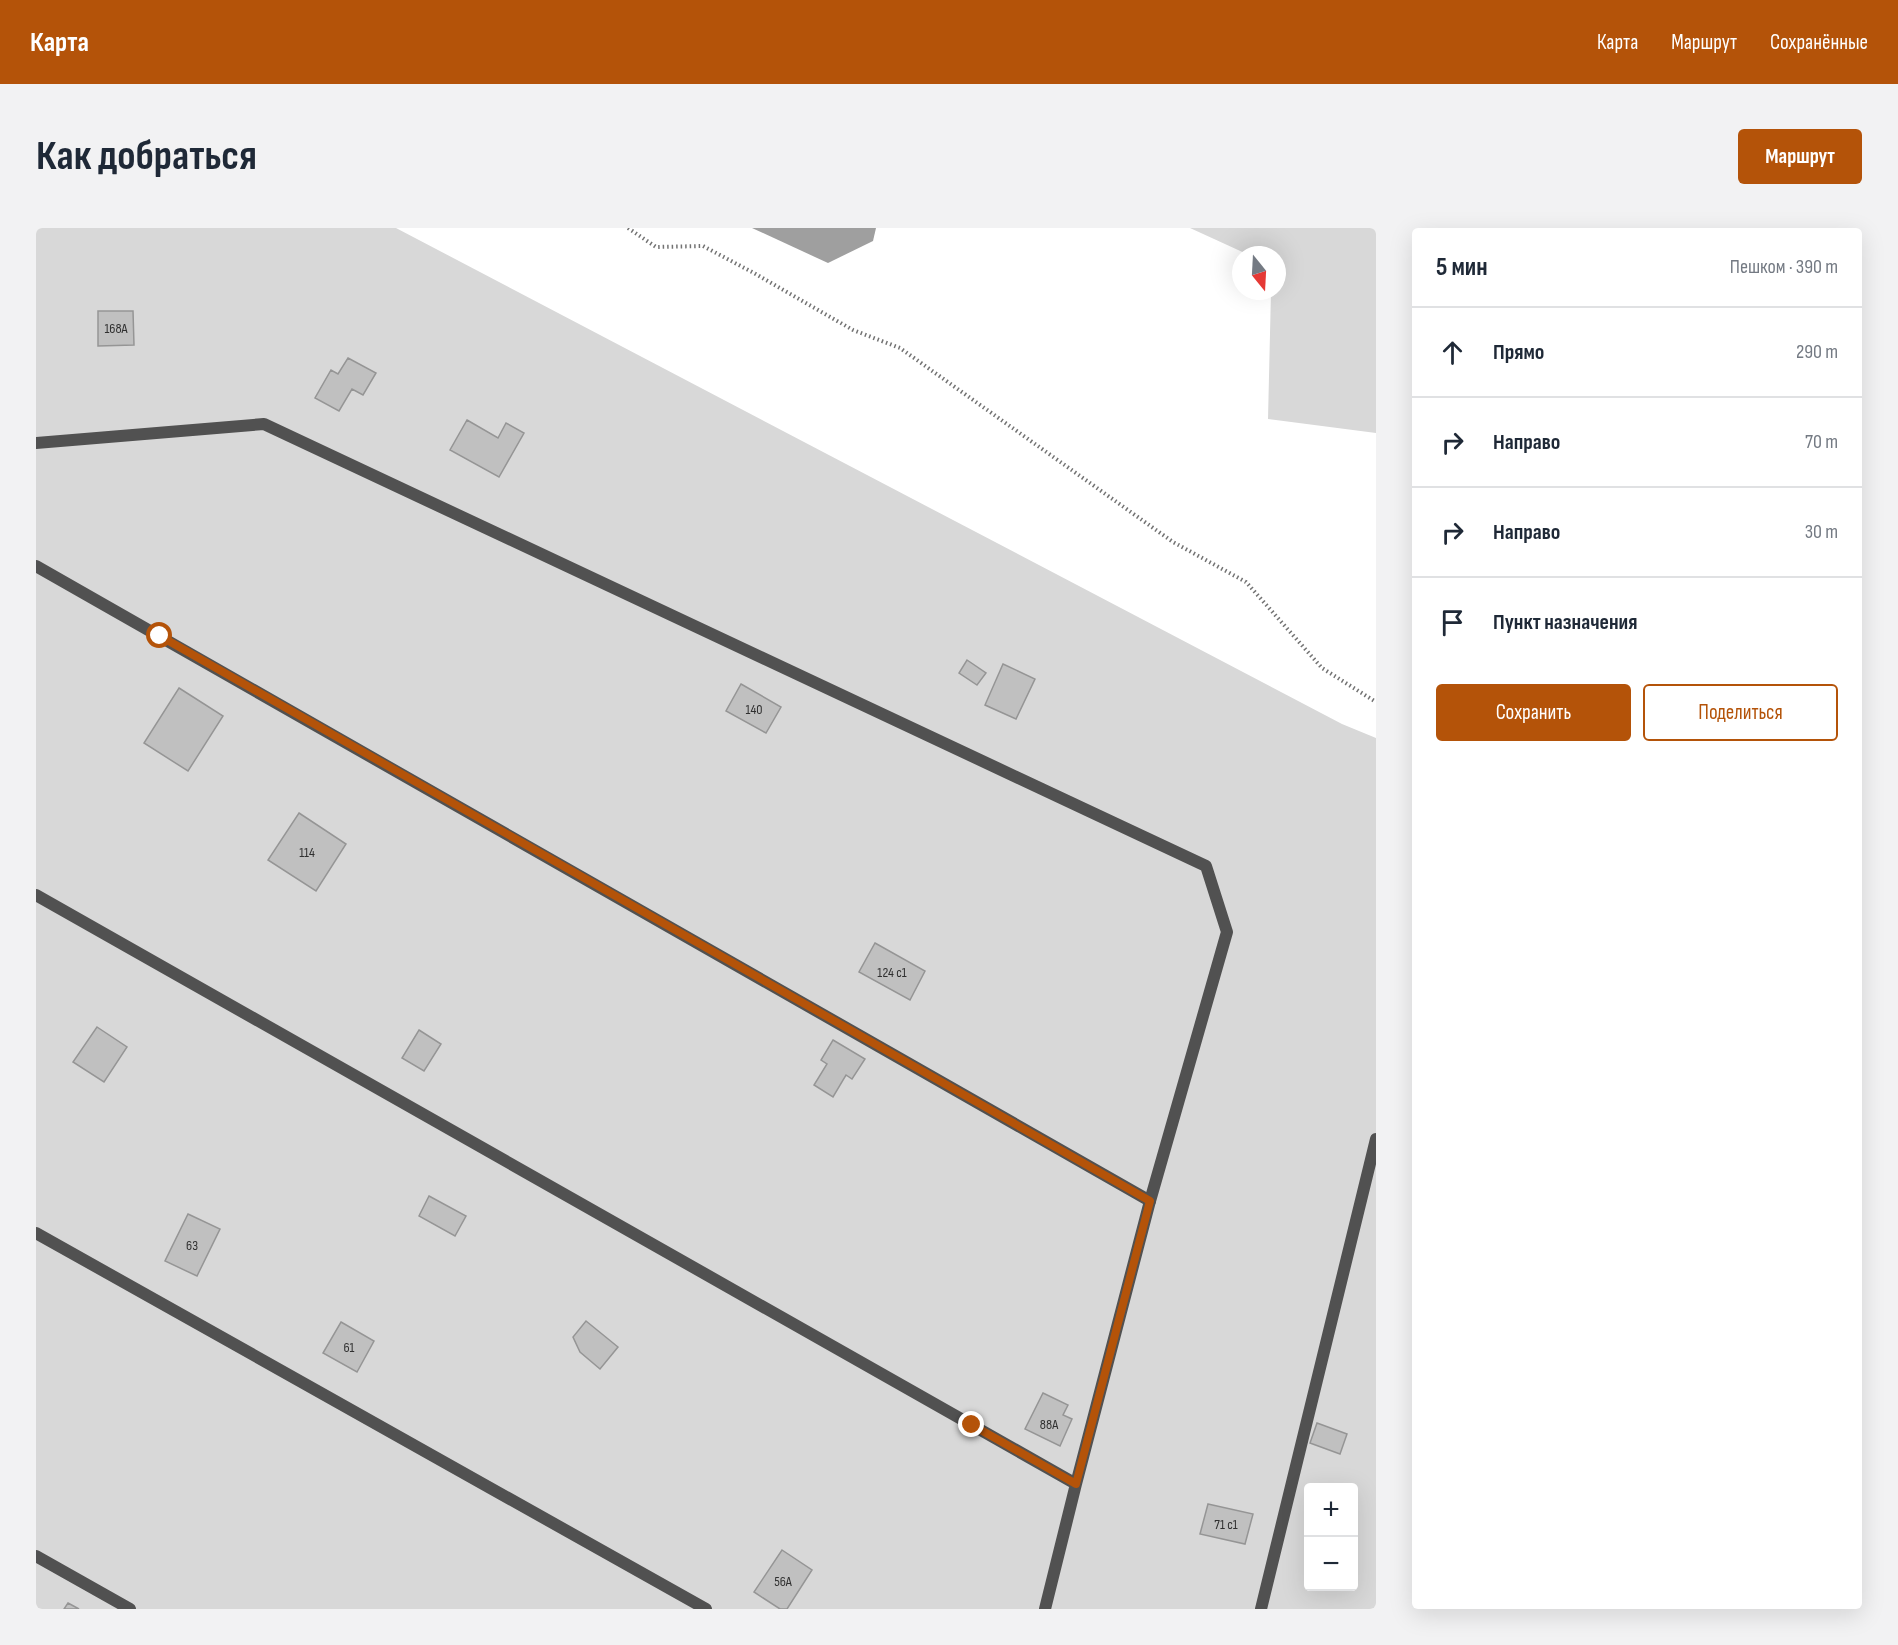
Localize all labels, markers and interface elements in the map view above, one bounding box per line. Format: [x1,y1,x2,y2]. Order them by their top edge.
text: Карта [30,26,89,59]
text: Карта [1597,30,1638,55]
text: Маршрут [1671,30,1737,55]
text: Сохранённые [1770,30,1868,55]
button: Маршрут [1738,129,1862,184]
text: Как добраться [36,131,257,182]
north arrow [1232,246,1286,300]
text: 5 мин [1436,252,1488,283]
text: Пешком · 390 m [1730,255,1838,279]
house number: 168А [104,320,129,337]
icon: ahead [1436,336,1469,369]
text: Прямо [1493,339,1544,366]
text: 290 m [1796,340,1838,364]
icon: right [1436,426,1469,459]
text: Направо [1493,429,1560,456]
text: 70 m [1805,430,1838,454]
icon: right [1436,516,1469,549]
text: Направо [1493,519,1560,546]
text: 30 m [1805,520,1838,544]
icon: arrive [1436,606,1469,639]
text: Пункт назначения [1493,609,1637,636]
route start [146,622,172,648]
button: Сохранить [1436,684,1631,741]
button: Поделиться [1643,684,1838,741]
house number: 140 [746,701,763,718]
house number: 114 [299,844,315,861]
house number: 124 с1 [877,964,907,981]
house number: 63 [186,1237,198,1254]
house number: 61 [343,1339,355,1356]
route end [958,1411,984,1437]
house number: 88А [1040,1416,1059,1433]
map controls [1304,1483,1358,1591]
button: + [1304,1483,1358,1537]
house number: 71 с1 [1214,1516,1238,1533]
button: − [1304,1537,1358,1591]
house number: 56А [774,1573,793,1590]

